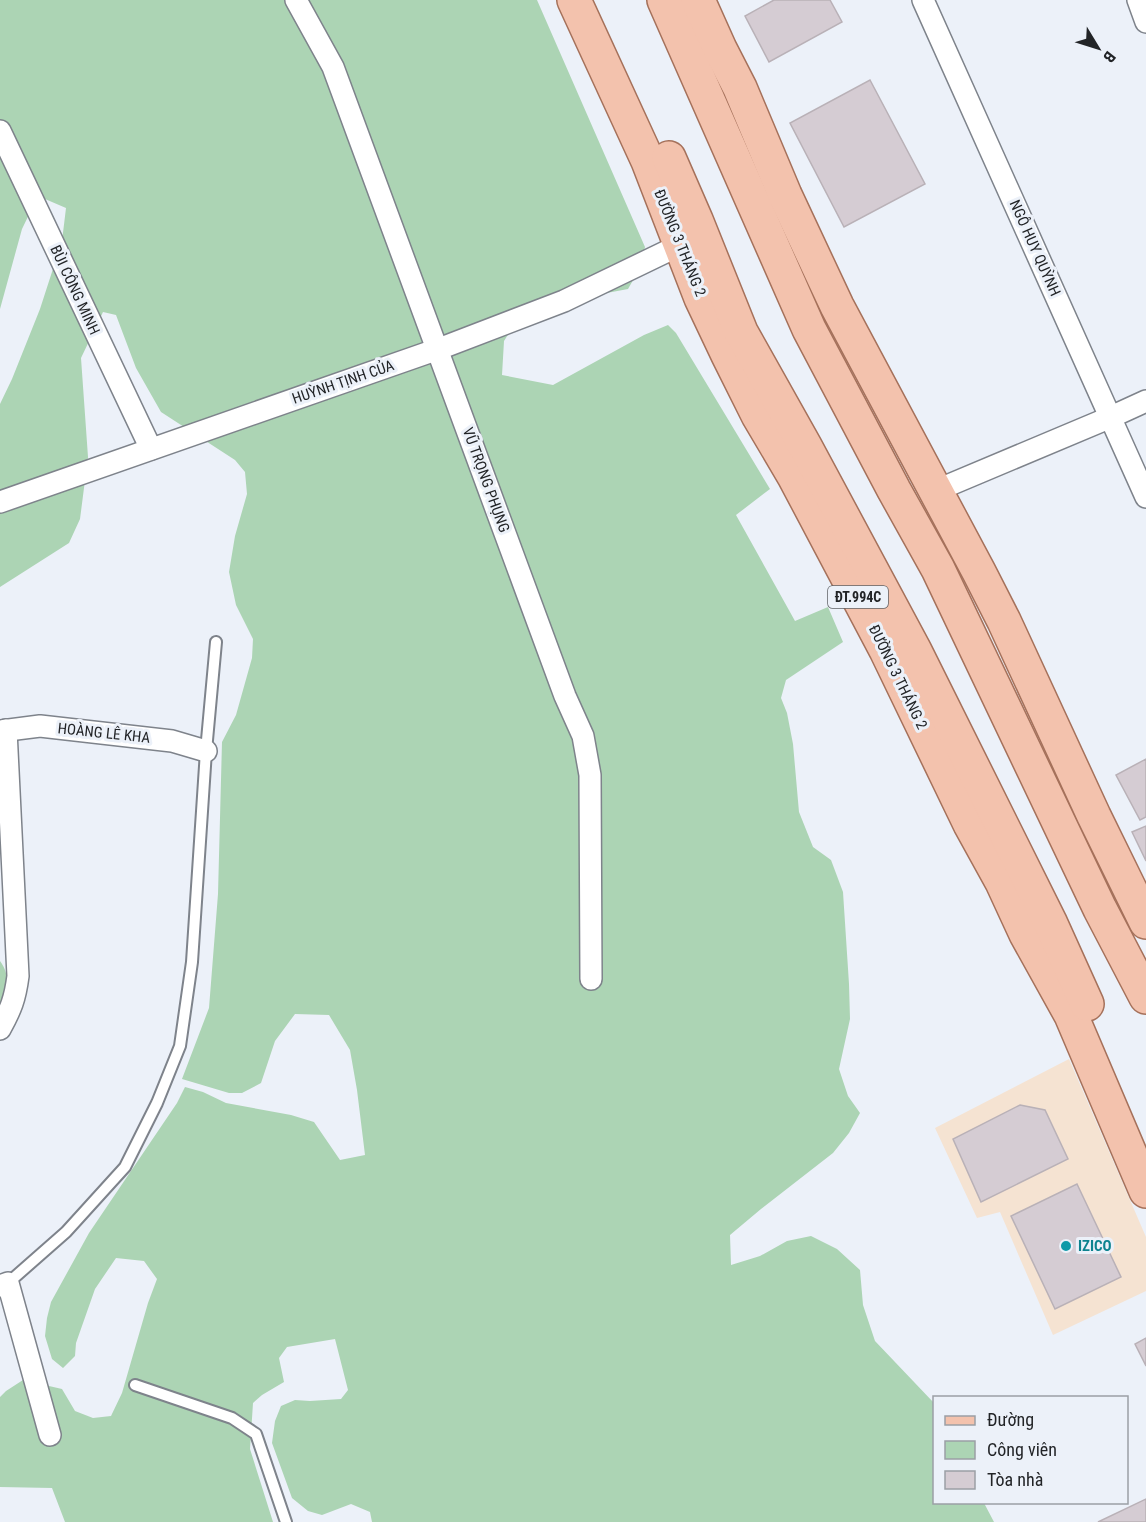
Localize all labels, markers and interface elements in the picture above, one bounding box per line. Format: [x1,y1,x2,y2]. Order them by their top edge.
north arrow [1068,18,1128,78]
text: B [1099,48,1120,66]
street label: ĐƯỜNG 3 THÁNG 2 [650,187,710,299]
street label: NGÔ HUY QUỲNH [1006,197,1064,299]
street label: BÙI CÔNG MINH [46,242,104,338]
street label: HUỲNH TỊNH CỦA [289,355,397,408]
street label: VŨ TRỌNG PHỤNG [459,425,513,535]
road number: ĐT.994C [828,586,888,608]
street label: ĐƯỜNG 3 THÁNG 2 [865,622,931,732]
street label: HOÀNG LÊ KHA [57,719,151,747]
place label: IZICO [1078,1237,1112,1255]
marker: IZICO [1059,1239,1073,1253]
legend [933,1396,1128,1504]
text: Đường [987,1409,1034,1430]
text: Công viên [987,1439,1057,1460]
text: Tòa nhà [987,1469,1043,1490]

